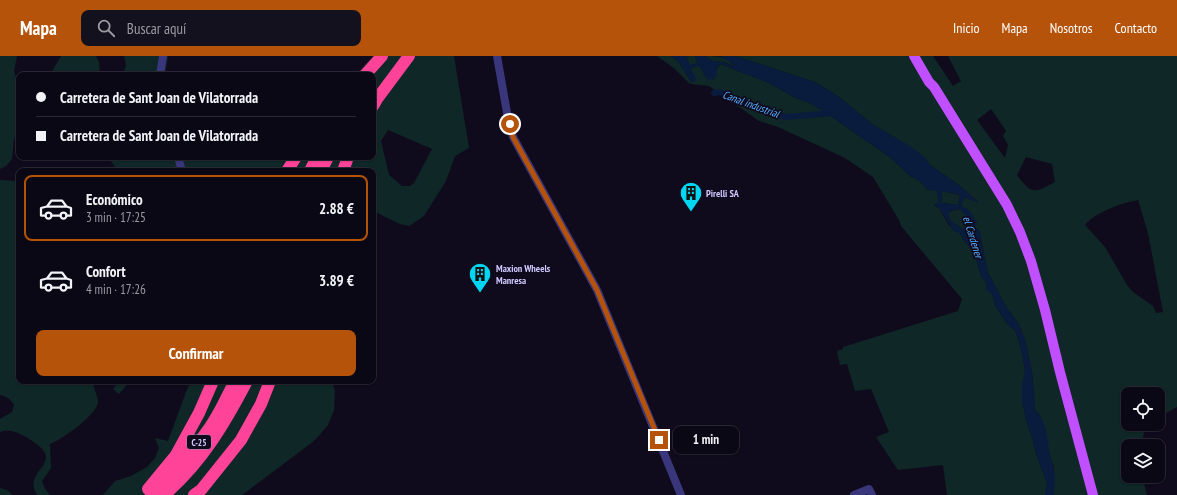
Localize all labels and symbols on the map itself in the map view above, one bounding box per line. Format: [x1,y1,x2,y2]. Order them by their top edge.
water label: Canal industrial [721,87,783,121]
route start [501,115,519,133]
building icon: Pirelli SA [678,180,704,213]
place label: Pirelli SA [706,187,740,200]
water label: el Cardener [960,214,987,262]
building icon: Maxion Wheels Manresa [467,261,493,294]
place label: Maxion Wheels Manresa [496,262,551,287]
callout: 1 min [673,426,739,454]
route end [650,431,668,449]
road number: C-25 [187,435,211,449]

